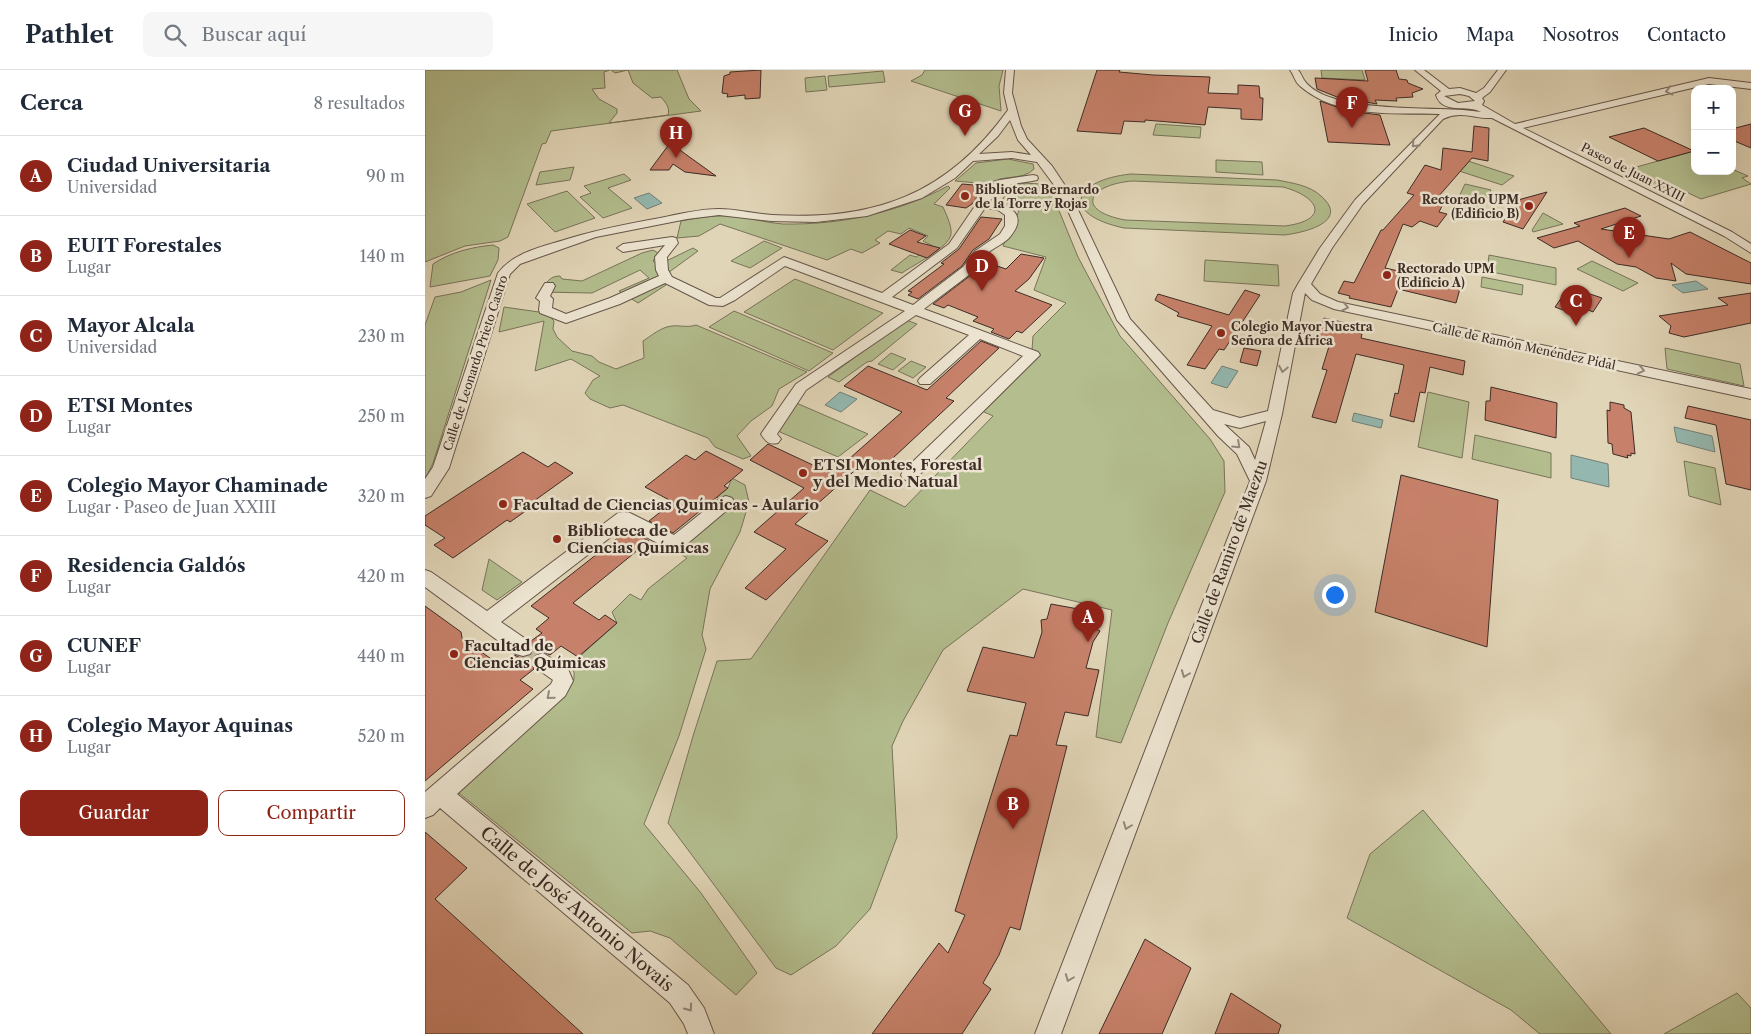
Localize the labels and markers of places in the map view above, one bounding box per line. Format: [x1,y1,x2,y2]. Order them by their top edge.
pin: F [1336,87,1368,128]
pin: G [949,95,981,136]
pin: H [660,117,692,158]
place label: Biblioteca Bernardo de la Torre y Rojas [975,182,1099,211]
marker: Biblioteca Bernardo de la Torre y Rojas [959,190,971,202]
place label: Rectorado UPM (Edificio B) [1422,192,1519,221]
marker: Rectorado UPM (Edificio B) [1523,200,1535,212]
pin: E [1613,217,1645,258]
pin: D [966,250,998,291]
place label: Rectorado UPM (Edificio A) [1397,261,1495,290]
marker: Rectorado UPM (Edificio A) [1381,269,1393,281]
pin: C [1560,285,1592,326]
place label: Colegio Mayor Nuestra Señora de África [1231,319,1374,348]
marker: Colegio Mayor Nuestra Señora de África [1215,327,1227,339]
place label: ETSI Montes, Forestal y del Medio Natual [812,455,982,491]
marker: ETSI Montes, Forestal y del Medio Natual [797,467,809,479]
place label: Facultad de Ciencias Químicas - Aulario [513,495,819,514]
marker: Facultad de Ciencias Químicas - Aulario [497,498,509,510]
place label: Biblioteca de Ciencias Químicas [567,521,709,557]
marker: Biblioteca de Ciencias Químicas [551,533,563,545]
pin: A [1072,601,1104,642]
place label: Facultad de Ciencias Químicas [464,636,606,672]
marker: Facultad de Ciencias Químicas [448,648,460,660]
pin: B [997,788,1029,829]

